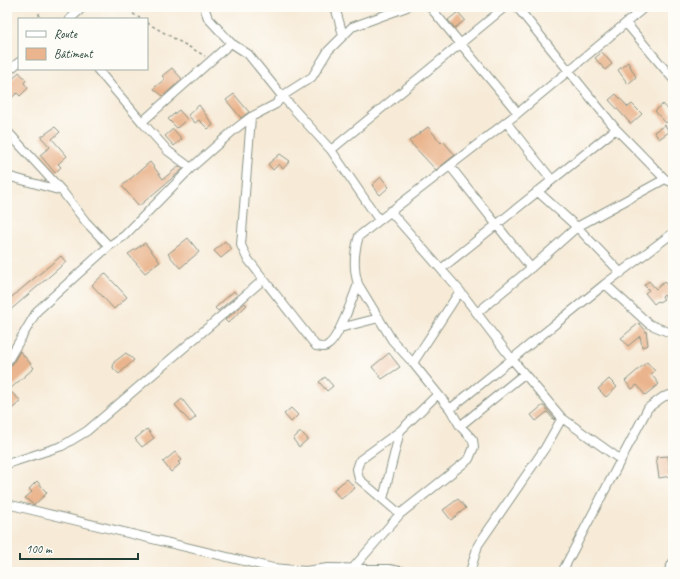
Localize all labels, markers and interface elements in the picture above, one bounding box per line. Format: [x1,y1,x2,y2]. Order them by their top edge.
legend [18,18,148,70]
text: Route [54,26,78,42]
text: Bâtiment [54,46,93,62]
scale bar [20,535,138,561]
text: 100 m [26,541,53,557]

